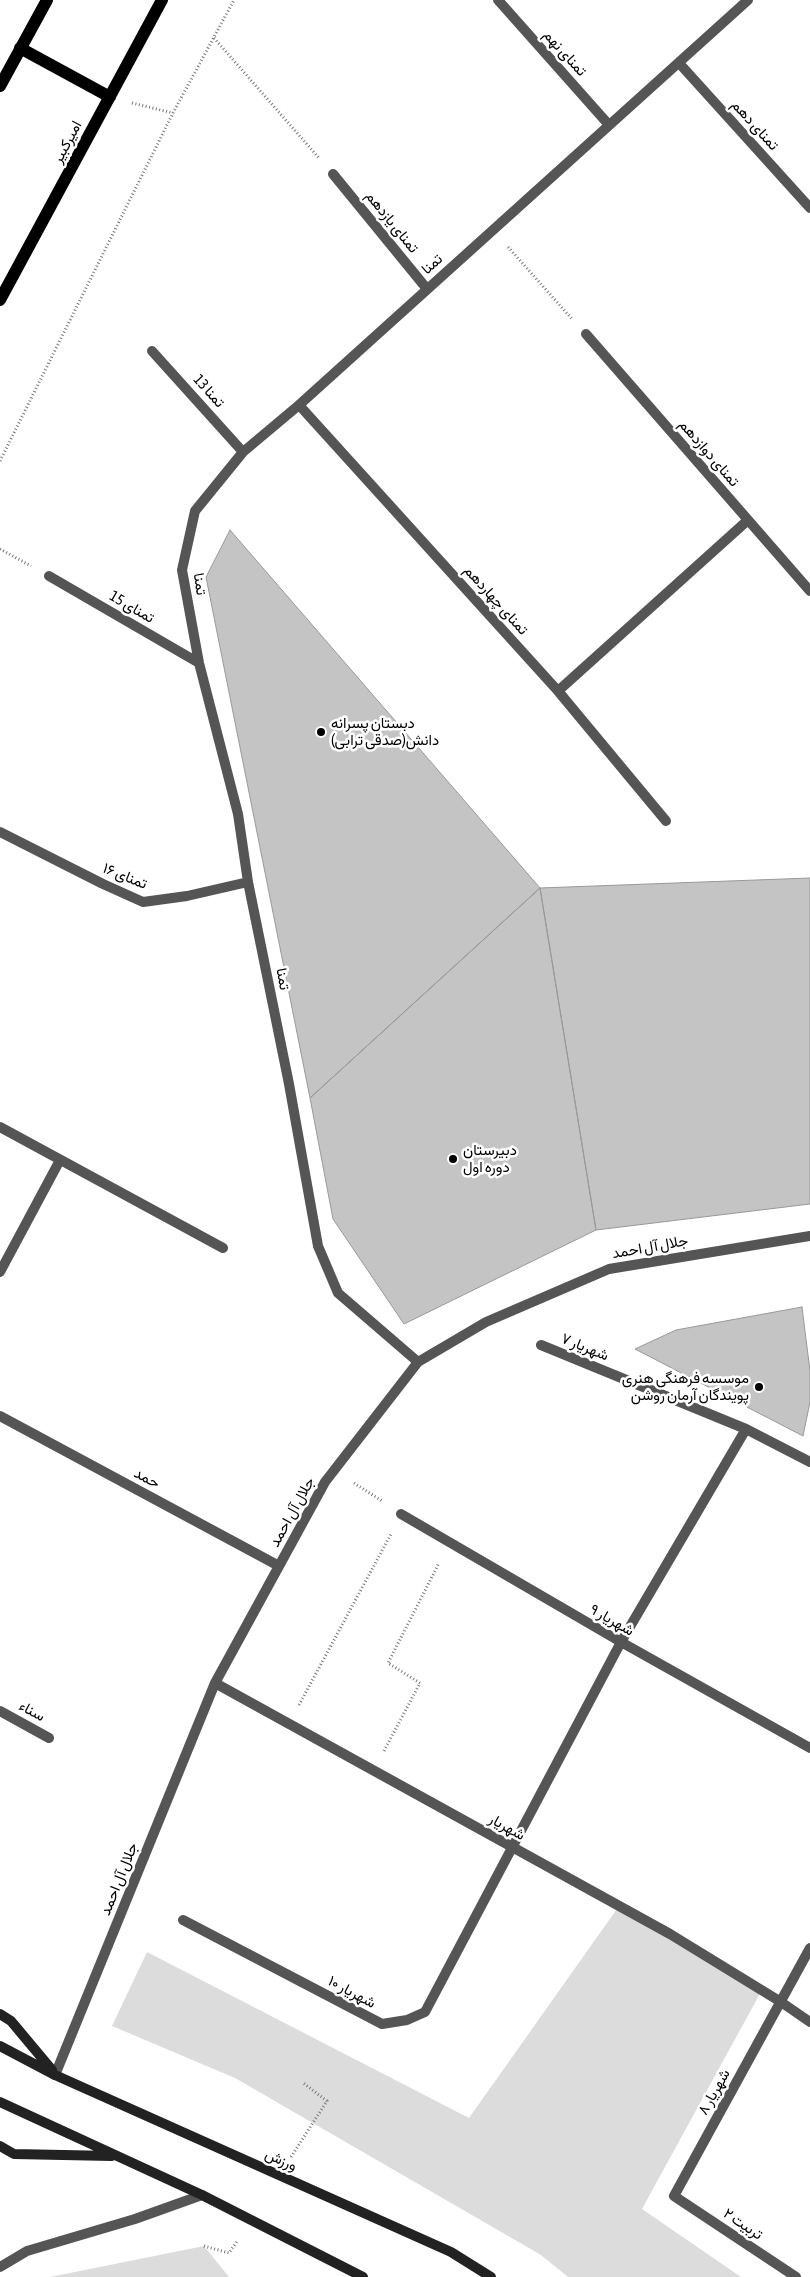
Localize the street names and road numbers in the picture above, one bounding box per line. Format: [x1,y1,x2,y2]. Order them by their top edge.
street label: تمنای نهم [540,26,590,80]
street label: تمنای دهم [728,96,782,154]
street label: امیرکبیر [48,118,86,166]
street label: تمنای یازدهم [362,187,422,257]
street label: تمنا [418,250,446,278]
street label: تمنا 13 [189,371,229,411]
street label: تمنای دوازدهم [675,416,743,490]
street label: تمنای چهاردهم [460,562,532,638]
street label: تمنا [189,572,211,596]
street label: تمنای 15 [106,587,158,627]
street label: تمنای ۱۶ [100,859,150,893]
street label: تمنا [272,966,294,992]
street label: جلال آل احمد [611,1231,689,1263]
street label: شهریار ۷ [559,1329,611,1365]
street label: حمد [131,1464,163,1492]
street label: جلال آل احمد [265,1474,319,1550]
street label: شهریار ۹ [587,1600,637,1640]
street label: سناء [16,1697,48,1725]
street label: شهریار [486,1810,528,1844]
street label: جلال آل احمد [96,1840,142,1918]
street label: شهریار ۱۰ [325,1972,379,2012]
street label: شهریار ۸ [694,2066,734,2118]
street label: ورزش [262,2145,300,2175]
street label: تربیت ۲ [720,2204,766,2244]

